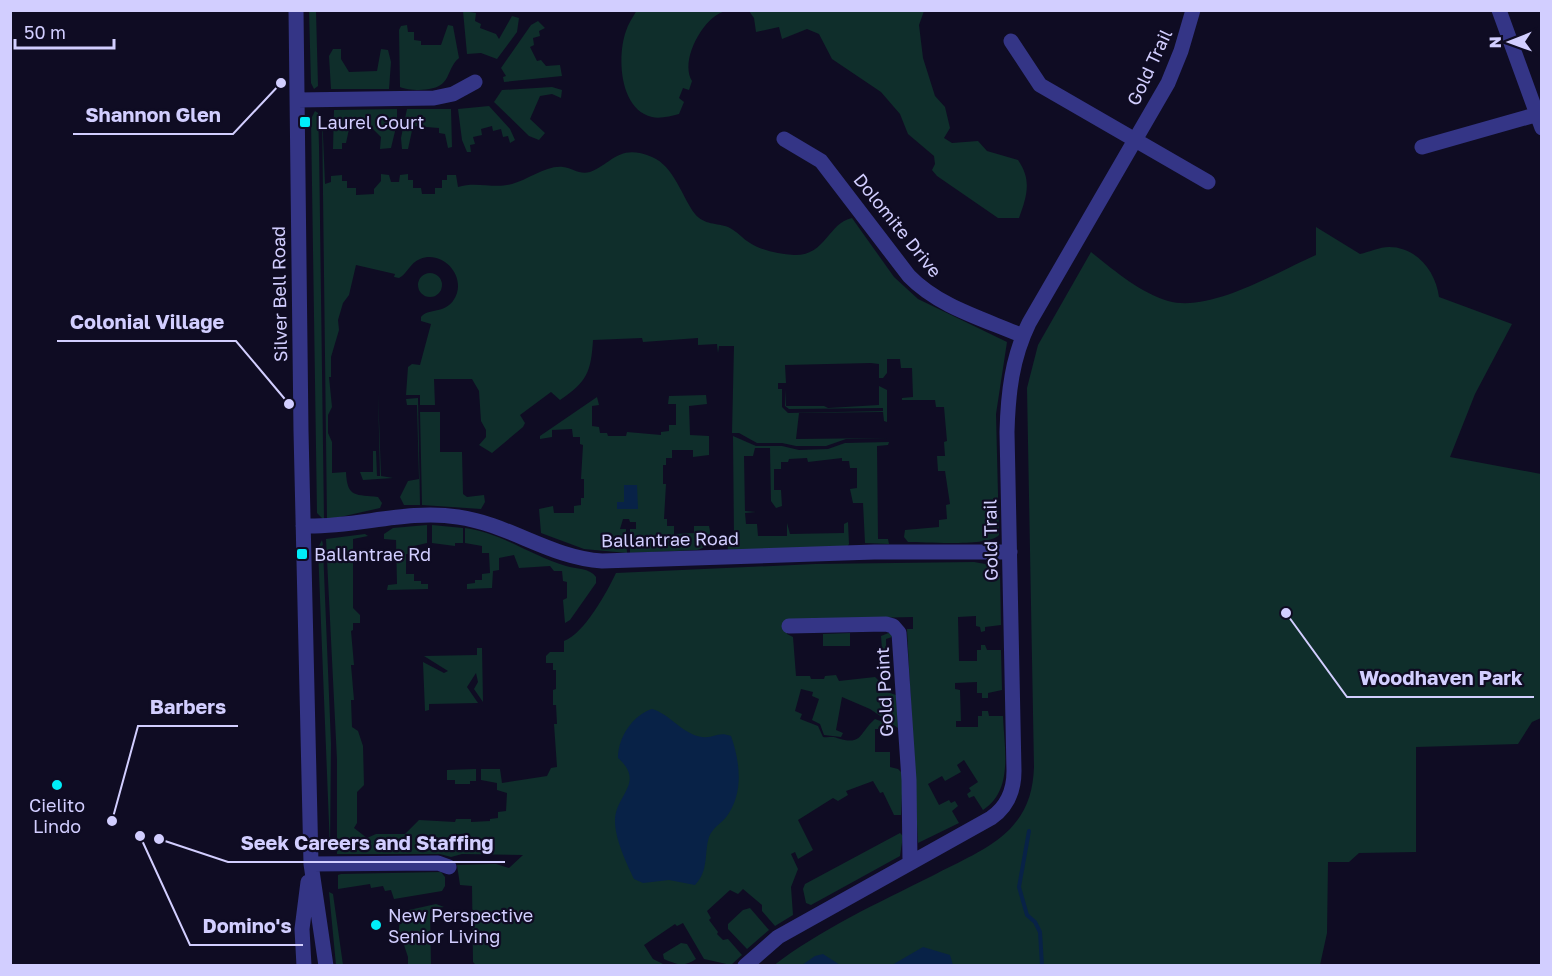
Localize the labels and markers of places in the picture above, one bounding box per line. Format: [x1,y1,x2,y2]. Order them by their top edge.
callout: Shannon Glen [73,96,233,134]
place label: Laurel Court [317,111,425,133]
marker: Laurel Court [298,115,312,129]
callout: Colonial Village [57,303,236,341]
place label: Ballantrae Rd [314,543,431,565]
marker: Ballantrae Rd [295,547,309,561]
callout: Woodhaven Park [1347,659,1534,697]
callout: Barbers [138,688,238,726]
marker: Cielito Lindo [50,778,64,792]
place label: Cielito Lindo [29,794,85,837]
callout: Seek Careers and Staffing [228,824,505,862]
place label: New Perspective Senior Living [388,904,533,947]
callout: Domino's [190,907,303,945]
marker: New Perspective Senior Living [369,918,383,932]

